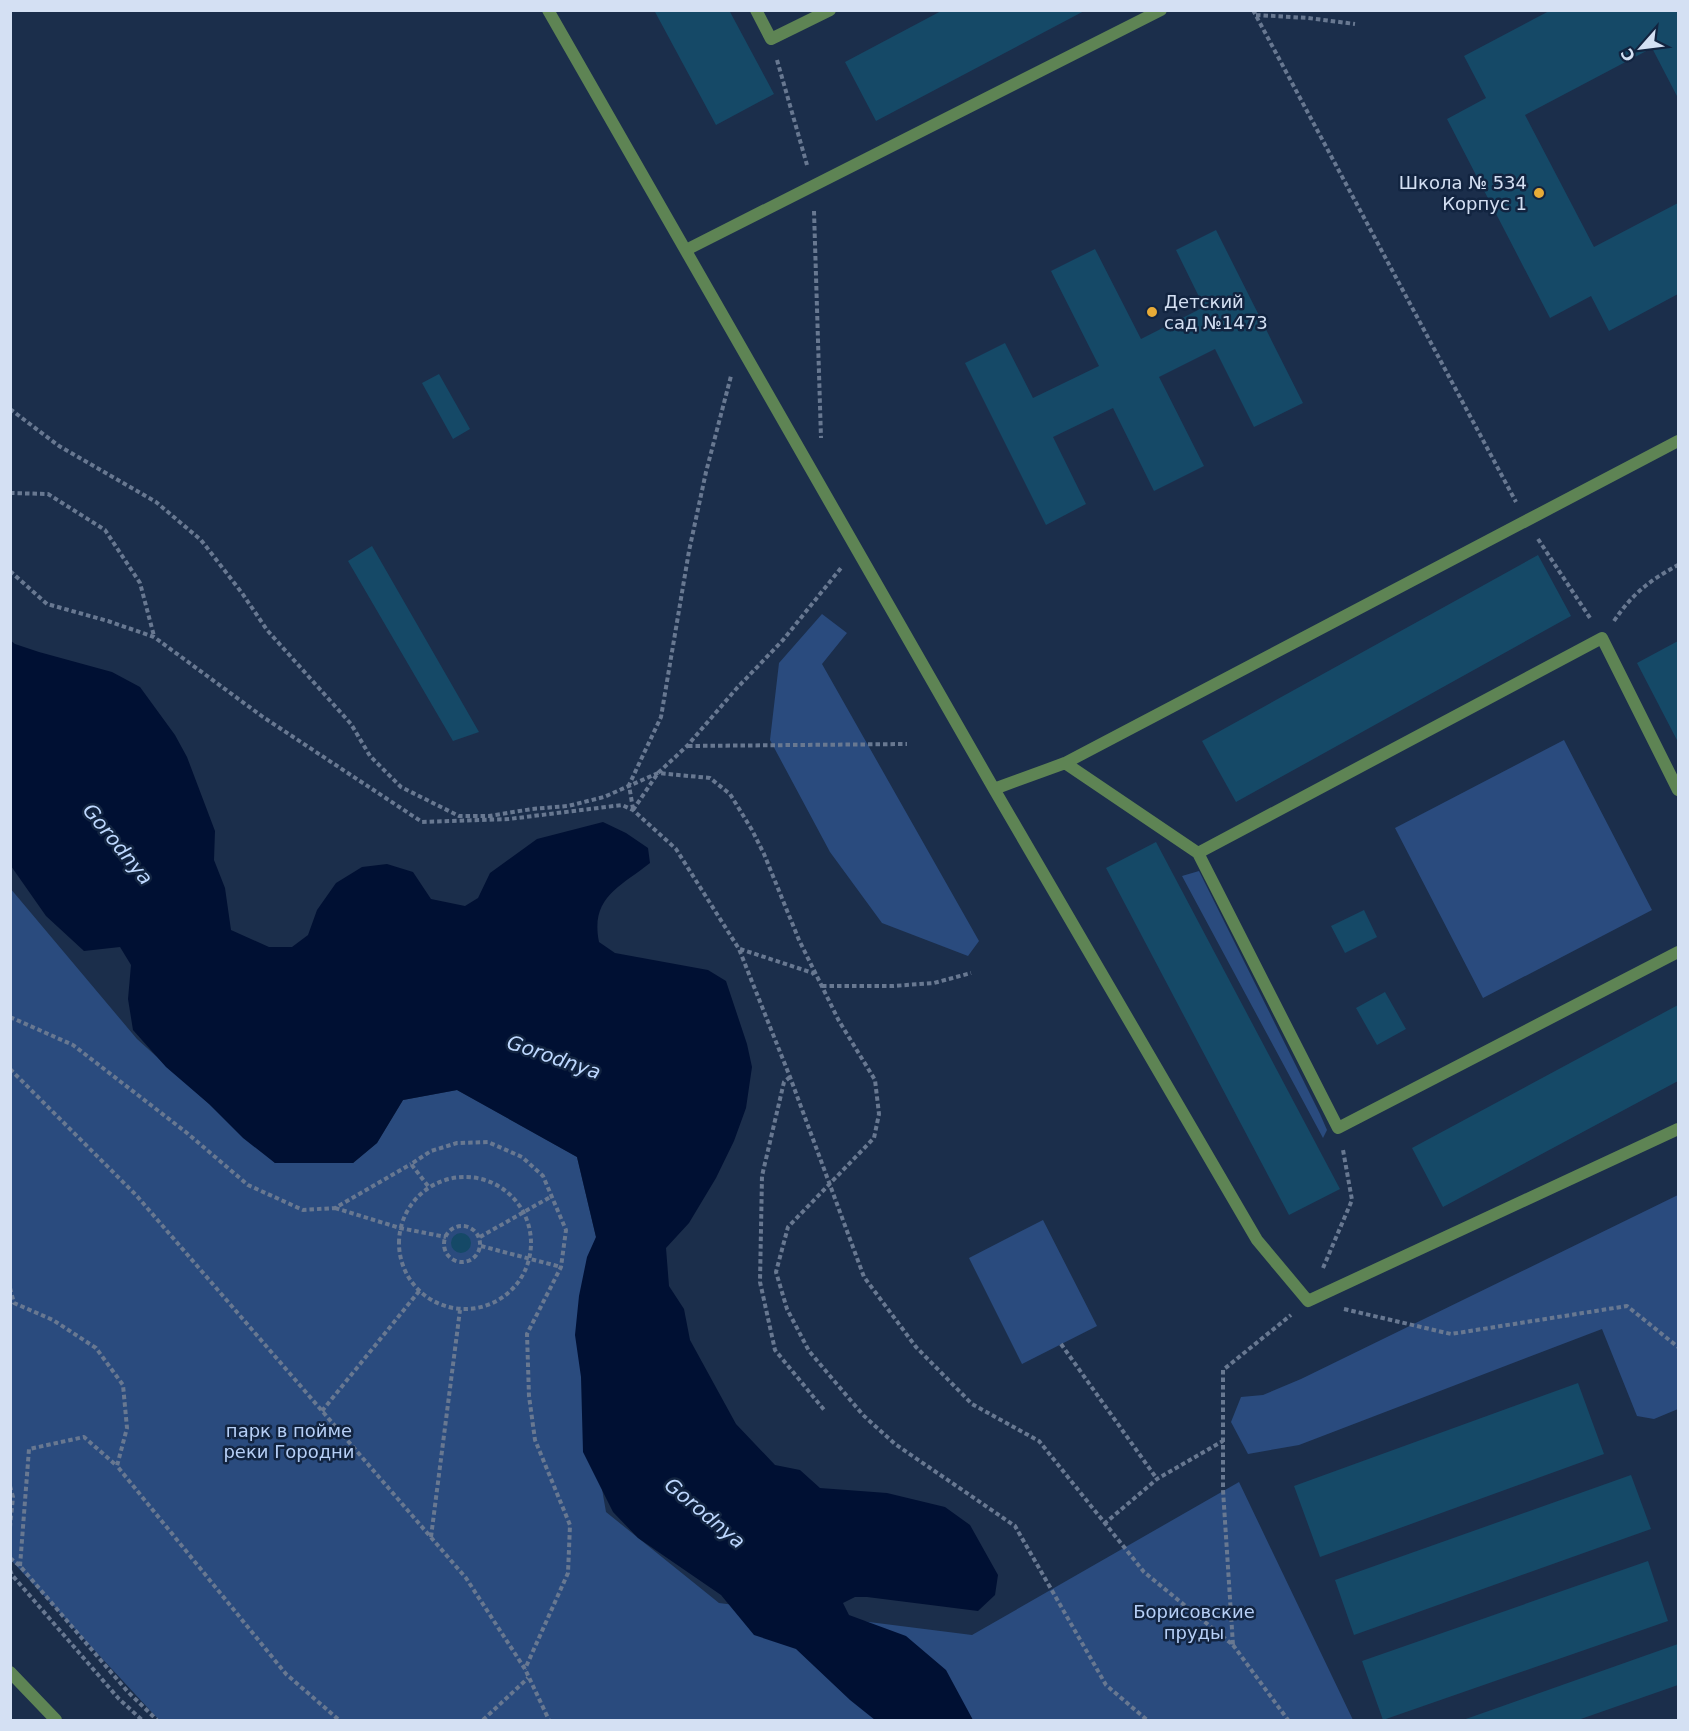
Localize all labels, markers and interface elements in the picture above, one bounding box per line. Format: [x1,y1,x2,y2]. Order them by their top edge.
north arrow [1611,18,1671,78]
text: С [1617,45,1639,64]
place label: Школа № 534 Корпус 1 [1399,172,1527,214]
marker: Школа № 534 Корпус 1 [1532,186,1546,200]
place label: Детский сад №1473 [1164,291,1268,333]
marker: Детский сад №1473 [1145,305,1159,319]
water label: Gorodnya [78,799,158,889]
water label: Gorodnya [504,1030,604,1084]
park label: парк в пойме реки Городни [223,1420,355,1462]
water label: Gorodnya [660,1472,750,1554]
park label: Борисовские пруды [1133,1601,1255,1643]

